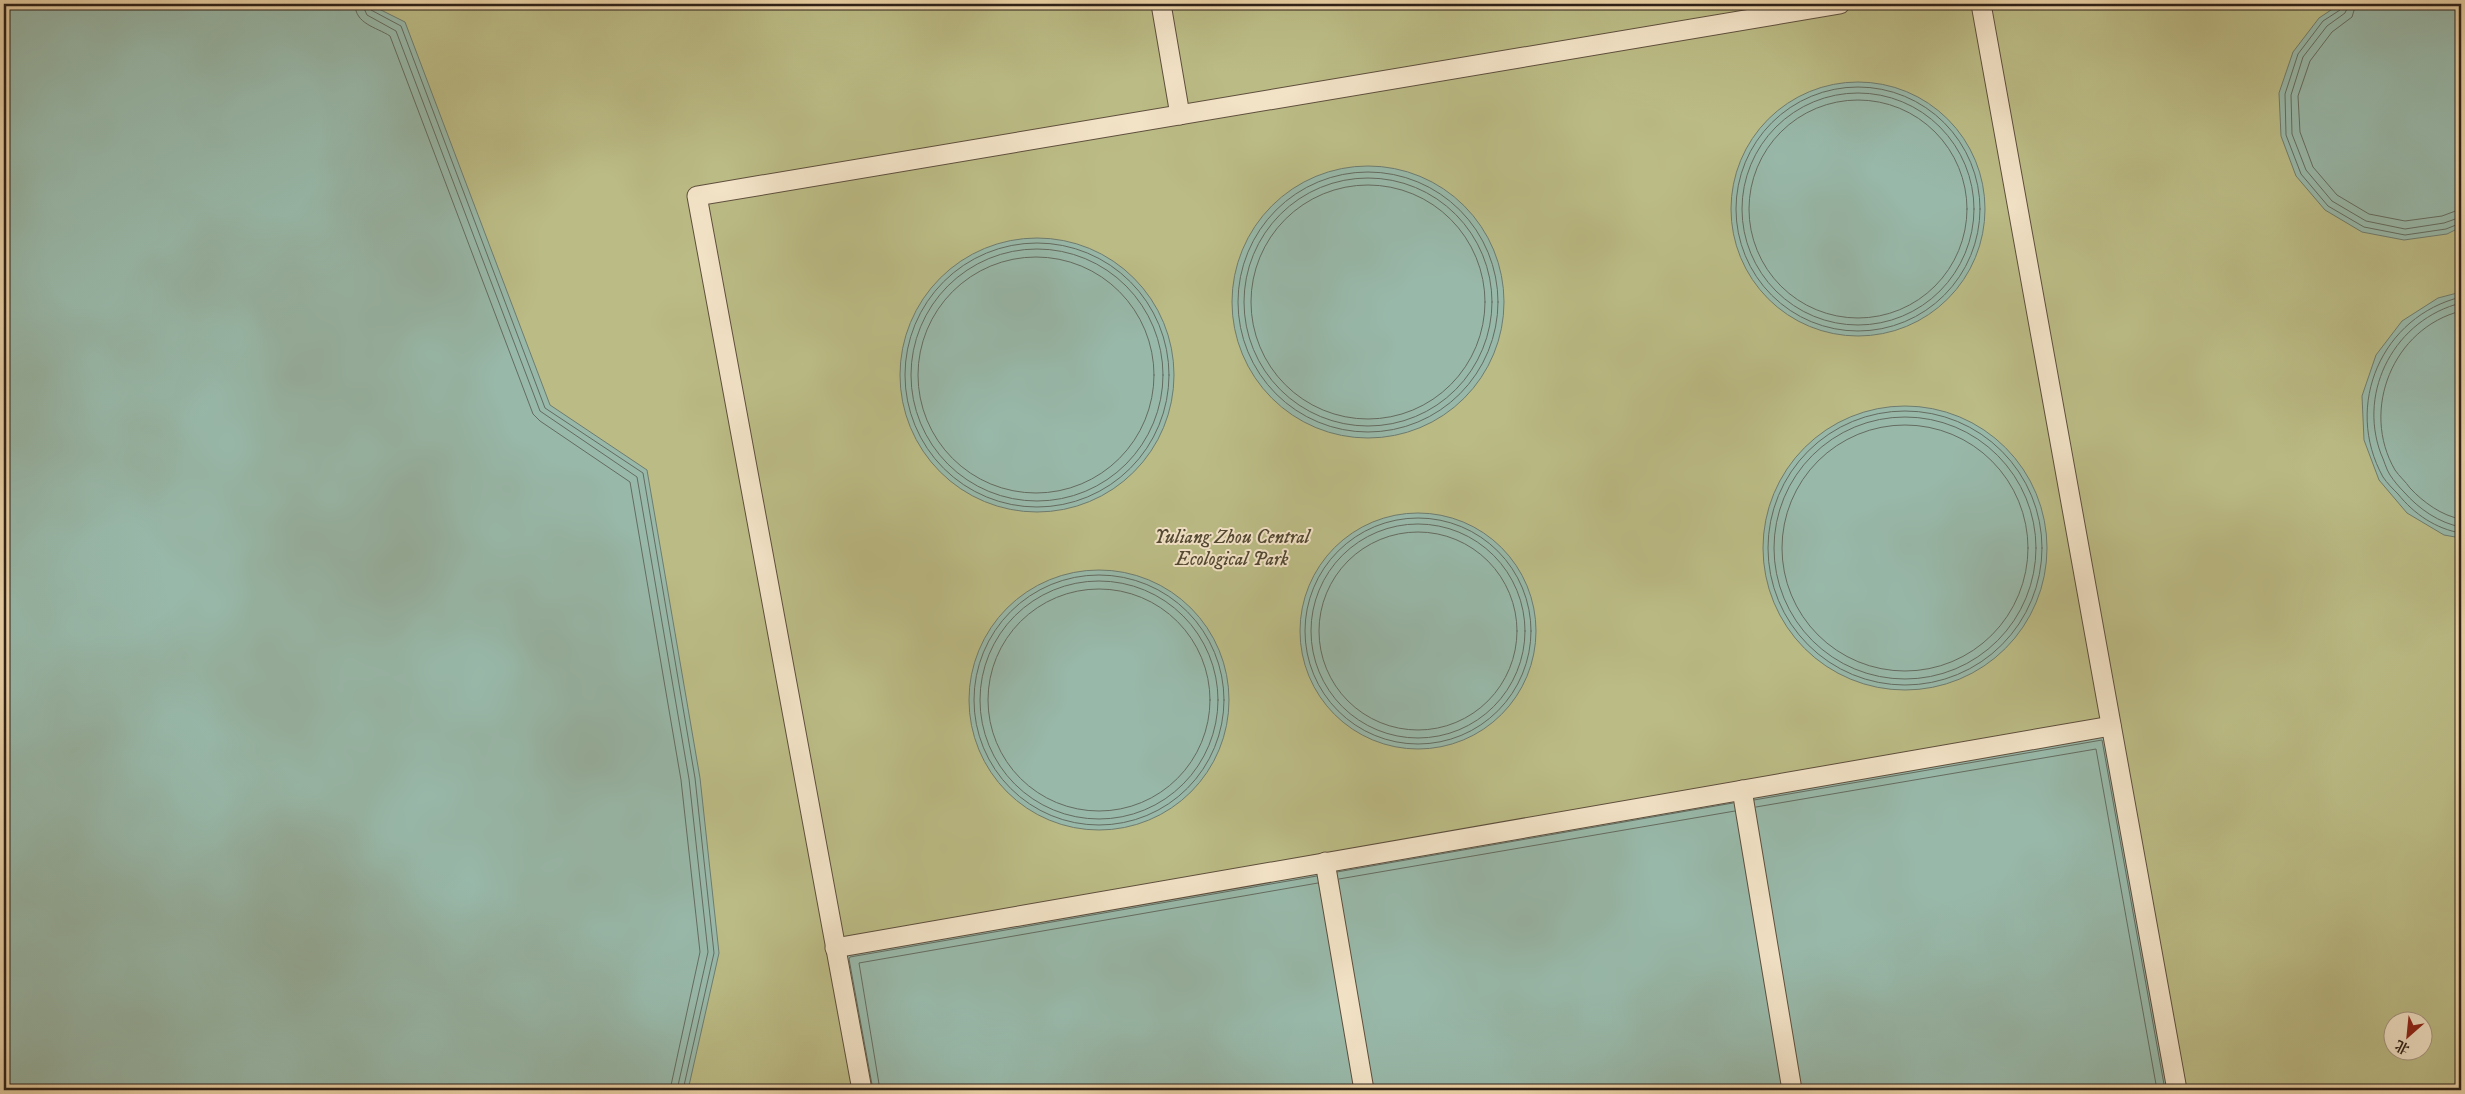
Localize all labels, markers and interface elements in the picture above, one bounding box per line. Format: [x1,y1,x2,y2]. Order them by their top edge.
park label: Yuliang Zhou Central Ecological Park [1154,526,1312,571]
north arrow [2382,1012,2432,1062]
text: 北 [2392,1035,2413,1058]

